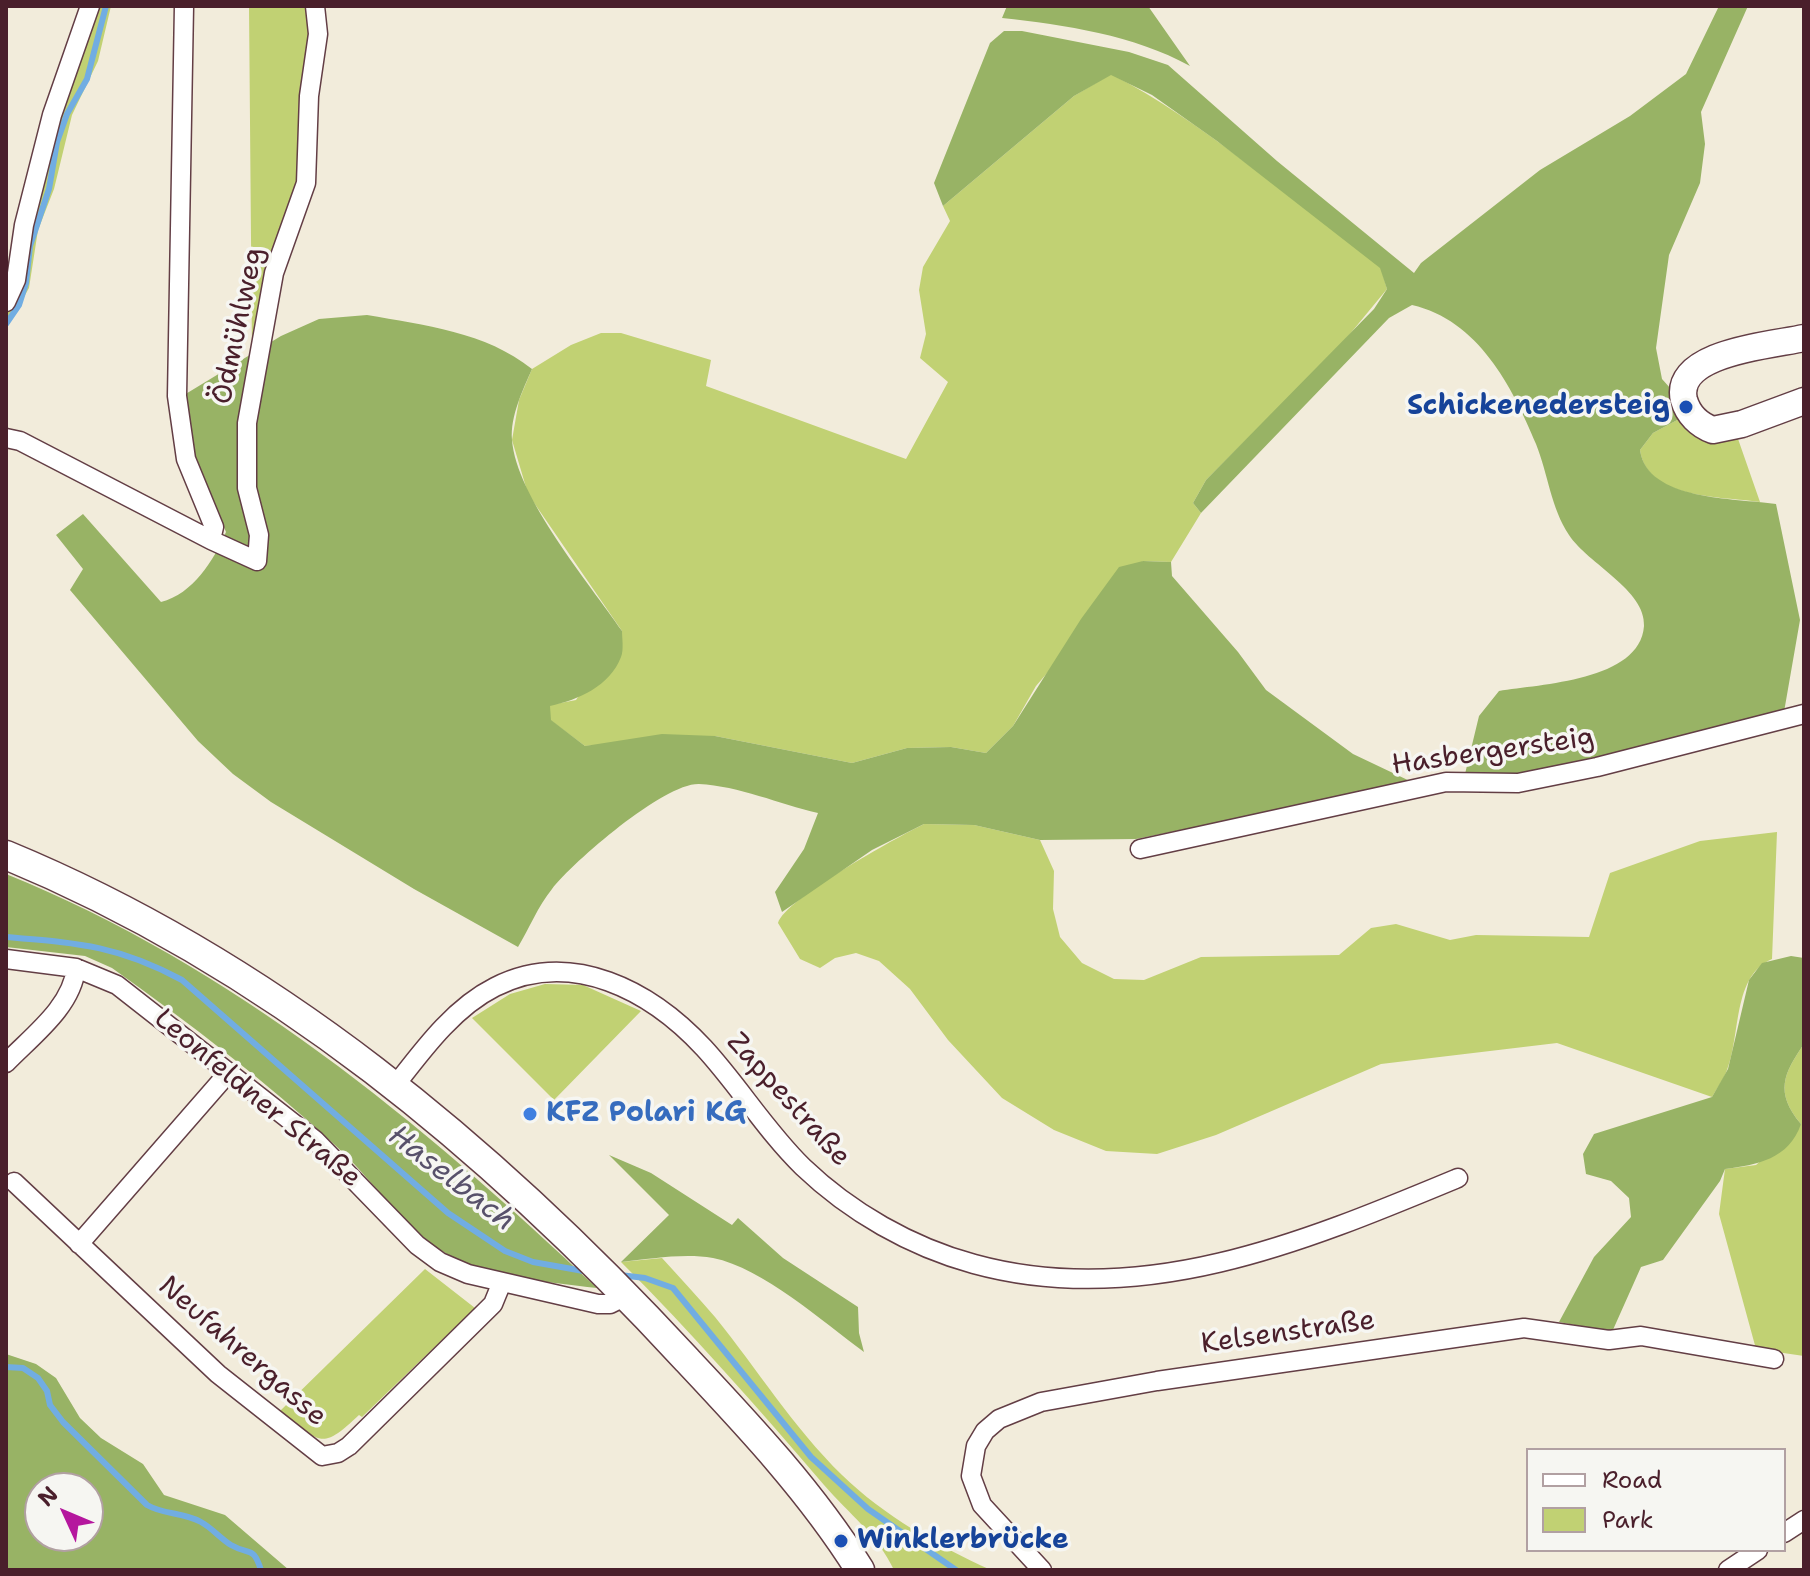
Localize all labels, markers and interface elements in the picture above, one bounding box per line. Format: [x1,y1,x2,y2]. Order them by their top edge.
street label: Ödmühlweg [206,244,272,408]
place label: Schickenedersteig [1407,390,1670,424]
marker: Schickenedersteig [1677,398,1695,416]
street label: Hasbergersteig [1390,721,1596,783]
street label: Leonfeldner Straße [147,1003,367,1195]
street label: Zappestraße [719,1026,857,1174]
place label: KFZ Polari KG [546,1097,746,1131]
marker: KFZ Polari KG [521,1105,539,1123]
water label: Haselbach [380,1118,522,1240]
street label: Neufahrergasse [151,1270,333,1434]
street label: Kelsenstraße [1199,1304,1377,1362]
legend [1526,1448,1786,1552]
text: Road [1602,1464,1662,1496]
north arrow [24,1472,104,1552]
text: N [31,1480,64,1513]
text: Park [1602,1504,1654,1536]
place label: Winklerbrücke [857,1524,1069,1558]
marker: Winklerbrücke [832,1532,850,1550]

